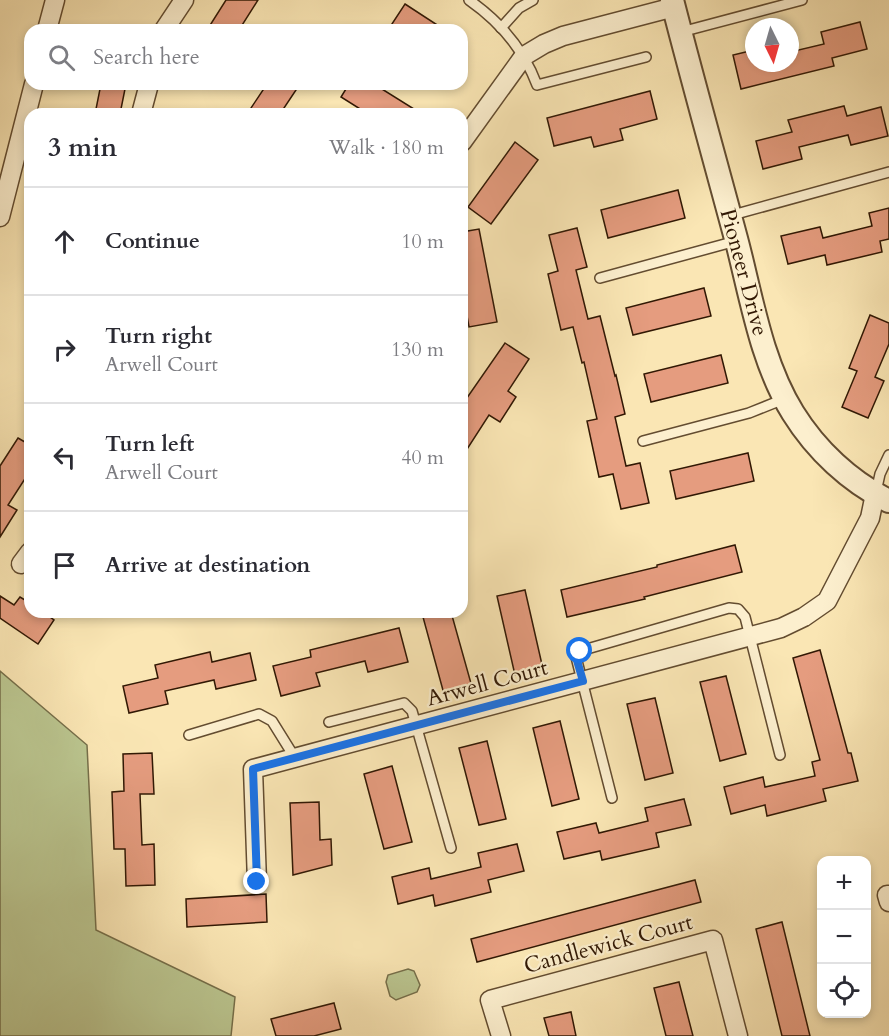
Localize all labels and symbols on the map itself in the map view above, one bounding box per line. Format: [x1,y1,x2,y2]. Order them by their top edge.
north arrow [745,18,799,72]
street label: Pioneer Drive [713,205,775,339]
route start [566,637,592,663]
street label: Arwell Court [423,652,551,714]
route end [243,868,269,894]
street label: Candlewick Court [521,907,696,981]

